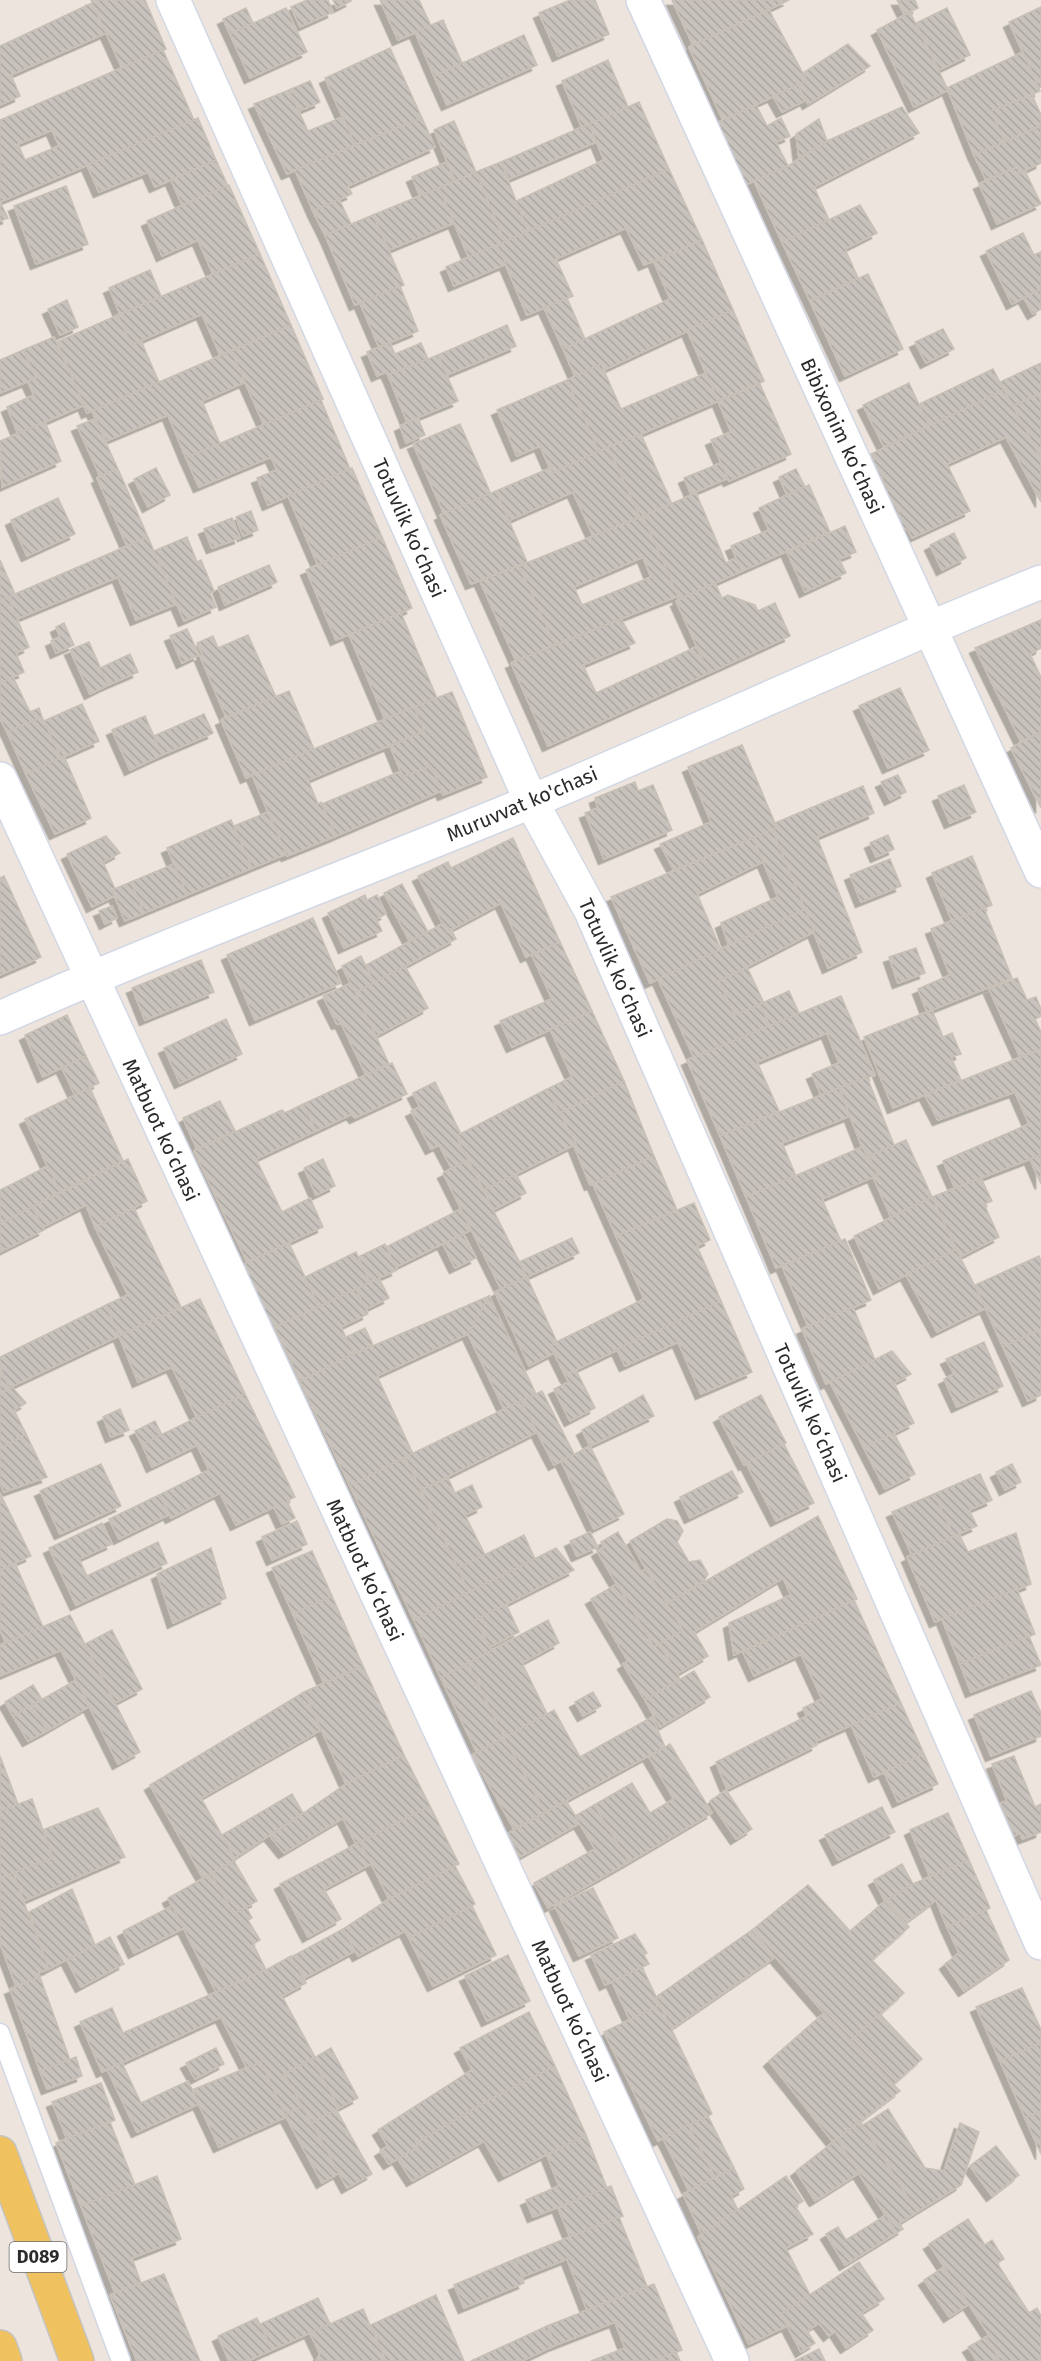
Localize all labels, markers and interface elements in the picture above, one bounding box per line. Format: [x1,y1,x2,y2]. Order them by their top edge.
street label: Bibixonim koʻchasi [795,354,889,518]
street label: Totuvlik koʻchasi [368,455,450,601]
street label: Muruvvat ko'chasi [443,761,601,847]
street label: Totuvlik koʻchasi [574,895,656,1041]
street label: Matbuot koʻchasi [118,1055,204,1205]
street label: Totuvlik koʻchasi [769,1340,851,1486]
street label: Matbuot koʻchasi [322,1495,408,1645]
street label: Matbuot koʻchasi [527,1936,613,2086]
road number: D089 [9,2242,66,2272]

